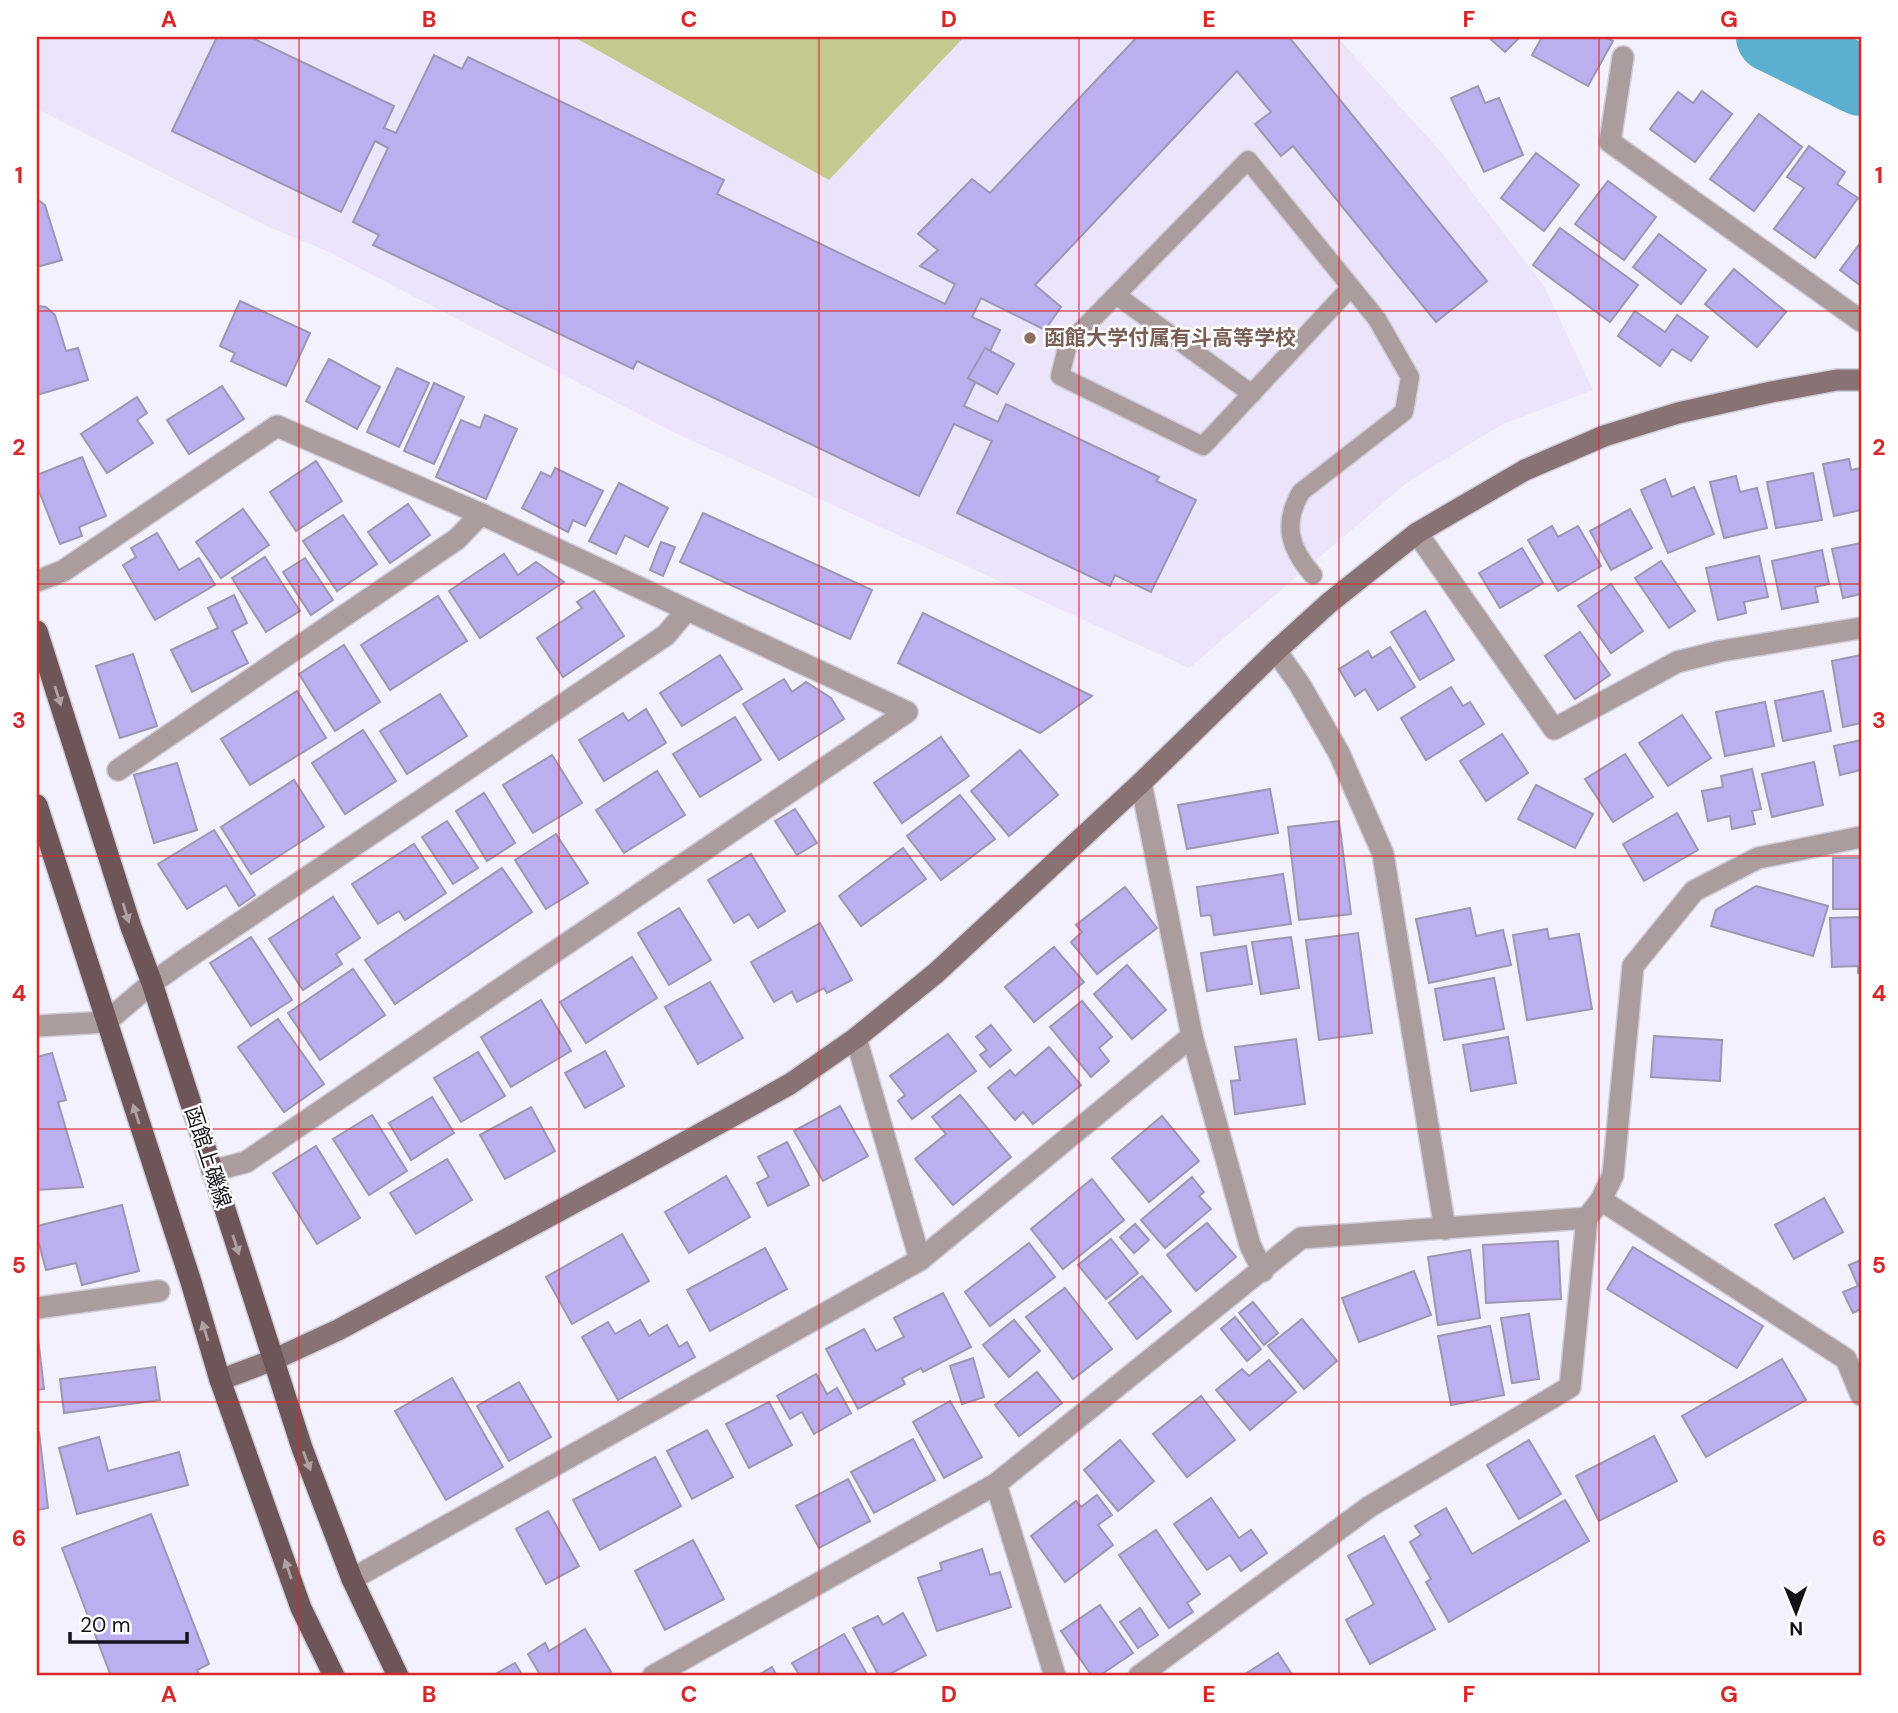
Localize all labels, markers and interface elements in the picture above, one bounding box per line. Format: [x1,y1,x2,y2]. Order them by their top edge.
text: A [161,4,177,34]
text: B [422,4,436,34]
text: C [681,4,697,34]
text: D [941,4,957,34]
text: E [1202,4,1216,34]
text: F [1463,4,1476,34]
text: G [1720,4,1738,34]
text: 1 [15,160,23,190]
text: 1 [1875,160,1883,190]
place label: 函館大学付属有斗高等学校 [1044,324,1296,352]
marker: 函館大学付属有斗高等学校 [1022,330,1038,346]
text: 2 [12,432,26,462]
text: 2 [1872,432,1886,462]
one-way arrow [53,686,64,707]
text: 3 [12,705,26,735]
text: 3 [1872,705,1886,735]
one-way arrow [122,903,132,924]
text: 4 [12,978,27,1008]
text: 4 [1872,978,1887,1008]
one-way arrow [131,1103,141,1124]
street label: 函館上磯線 [178,1103,238,1211]
one-way arrow [231,1235,242,1256]
text: 5 [12,1250,26,1280]
text: 5 [1872,1250,1886,1280]
one-way arrow [200,1320,210,1341]
one-way arrow [302,1451,313,1472]
text: 6 [12,1523,26,1553]
text: 6 [1872,1523,1886,1553]
one-way arrow [282,1558,293,1579]
north arrow [1762,1576,1832,1646]
scale bar [70,1601,187,1645]
text: 20 m [80,1611,131,1639]
text: N [1789,1616,1803,1641]
text: A [161,1679,177,1709]
text: B [422,1679,436,1709]
text: C [681,1679,697,1709]
text: D [941,1679,957,1709]
text: E [1202,1679,1216,1709]
text: F [1463,1679,1476,1709]
text: G [1720,1679,1738,1709]

